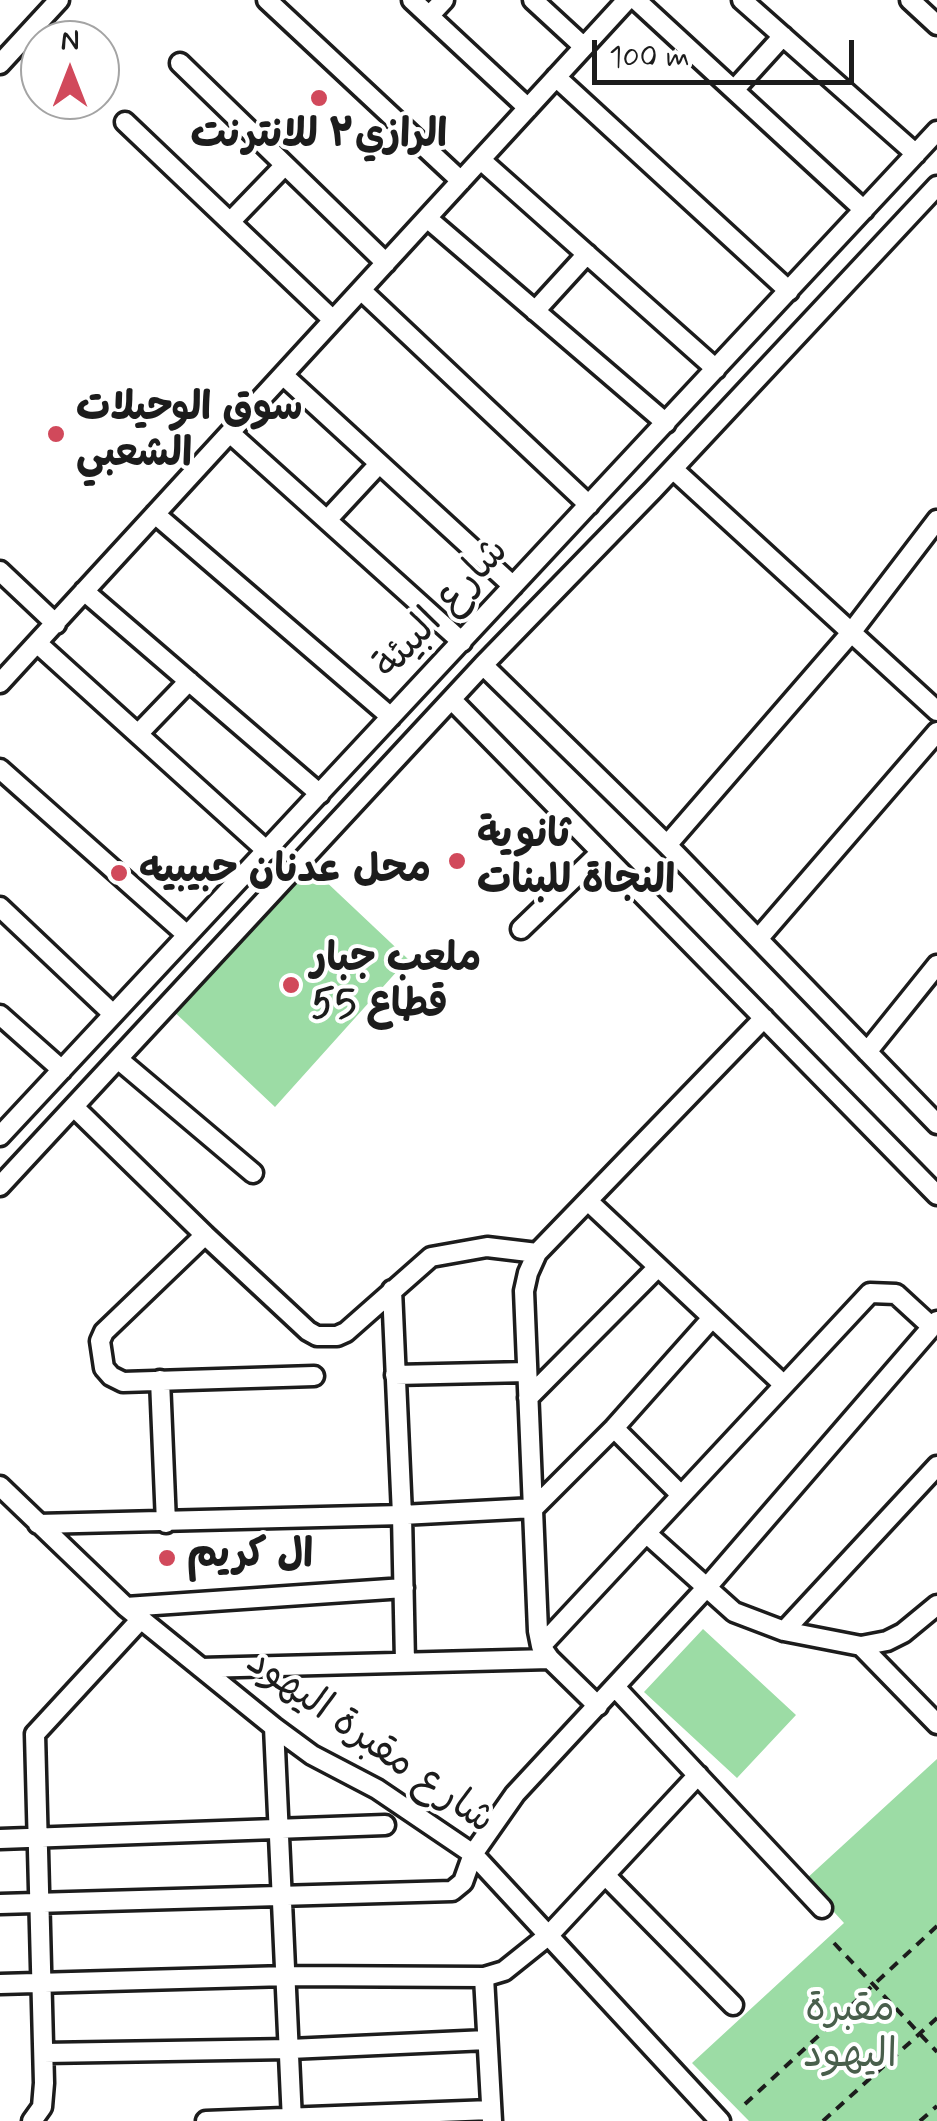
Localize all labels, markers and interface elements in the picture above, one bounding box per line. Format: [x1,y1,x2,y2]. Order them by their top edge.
north arrow [20,20,120,120]
scale bar [597,20,860,82]
text: N [61,23,79,60]
text: 100 m [609,38,690,77]
marker: الرازي٣ للانترنت [308,87,330,109]
place label: الرازي٣ للانترنت [190,114,448,162]
place label: سوق الوحيلات الشعبي [76,387,303,481]
marker: سوق الوحيلات الشعبي [45,423,67,445]
street label: شارع البيئة [366,529,520,691]
place label: ثانوية النجاة للبنات [477,814,675,908]
place label: محل عدنان حبيبيه [139,849,431,897]
marker: ثانوية النجاة للبنات [446,850,468,872]
marker: محل عدنان حبيبيه [108,862,130,884]
place label: ملعب جبار قطاع 55 [311,938,481,1032]
marker: ملعب جبار قطاع 55 [280,974,302,996]
place label: ال كريم [187,1534,313,1582]
marker: ال كريم [156,1547,178,1569]
street label: شارع مقبرة اليهود [236,1640,502,1846]
park label: مقبرة اليهود [803,1988,897,2082]

